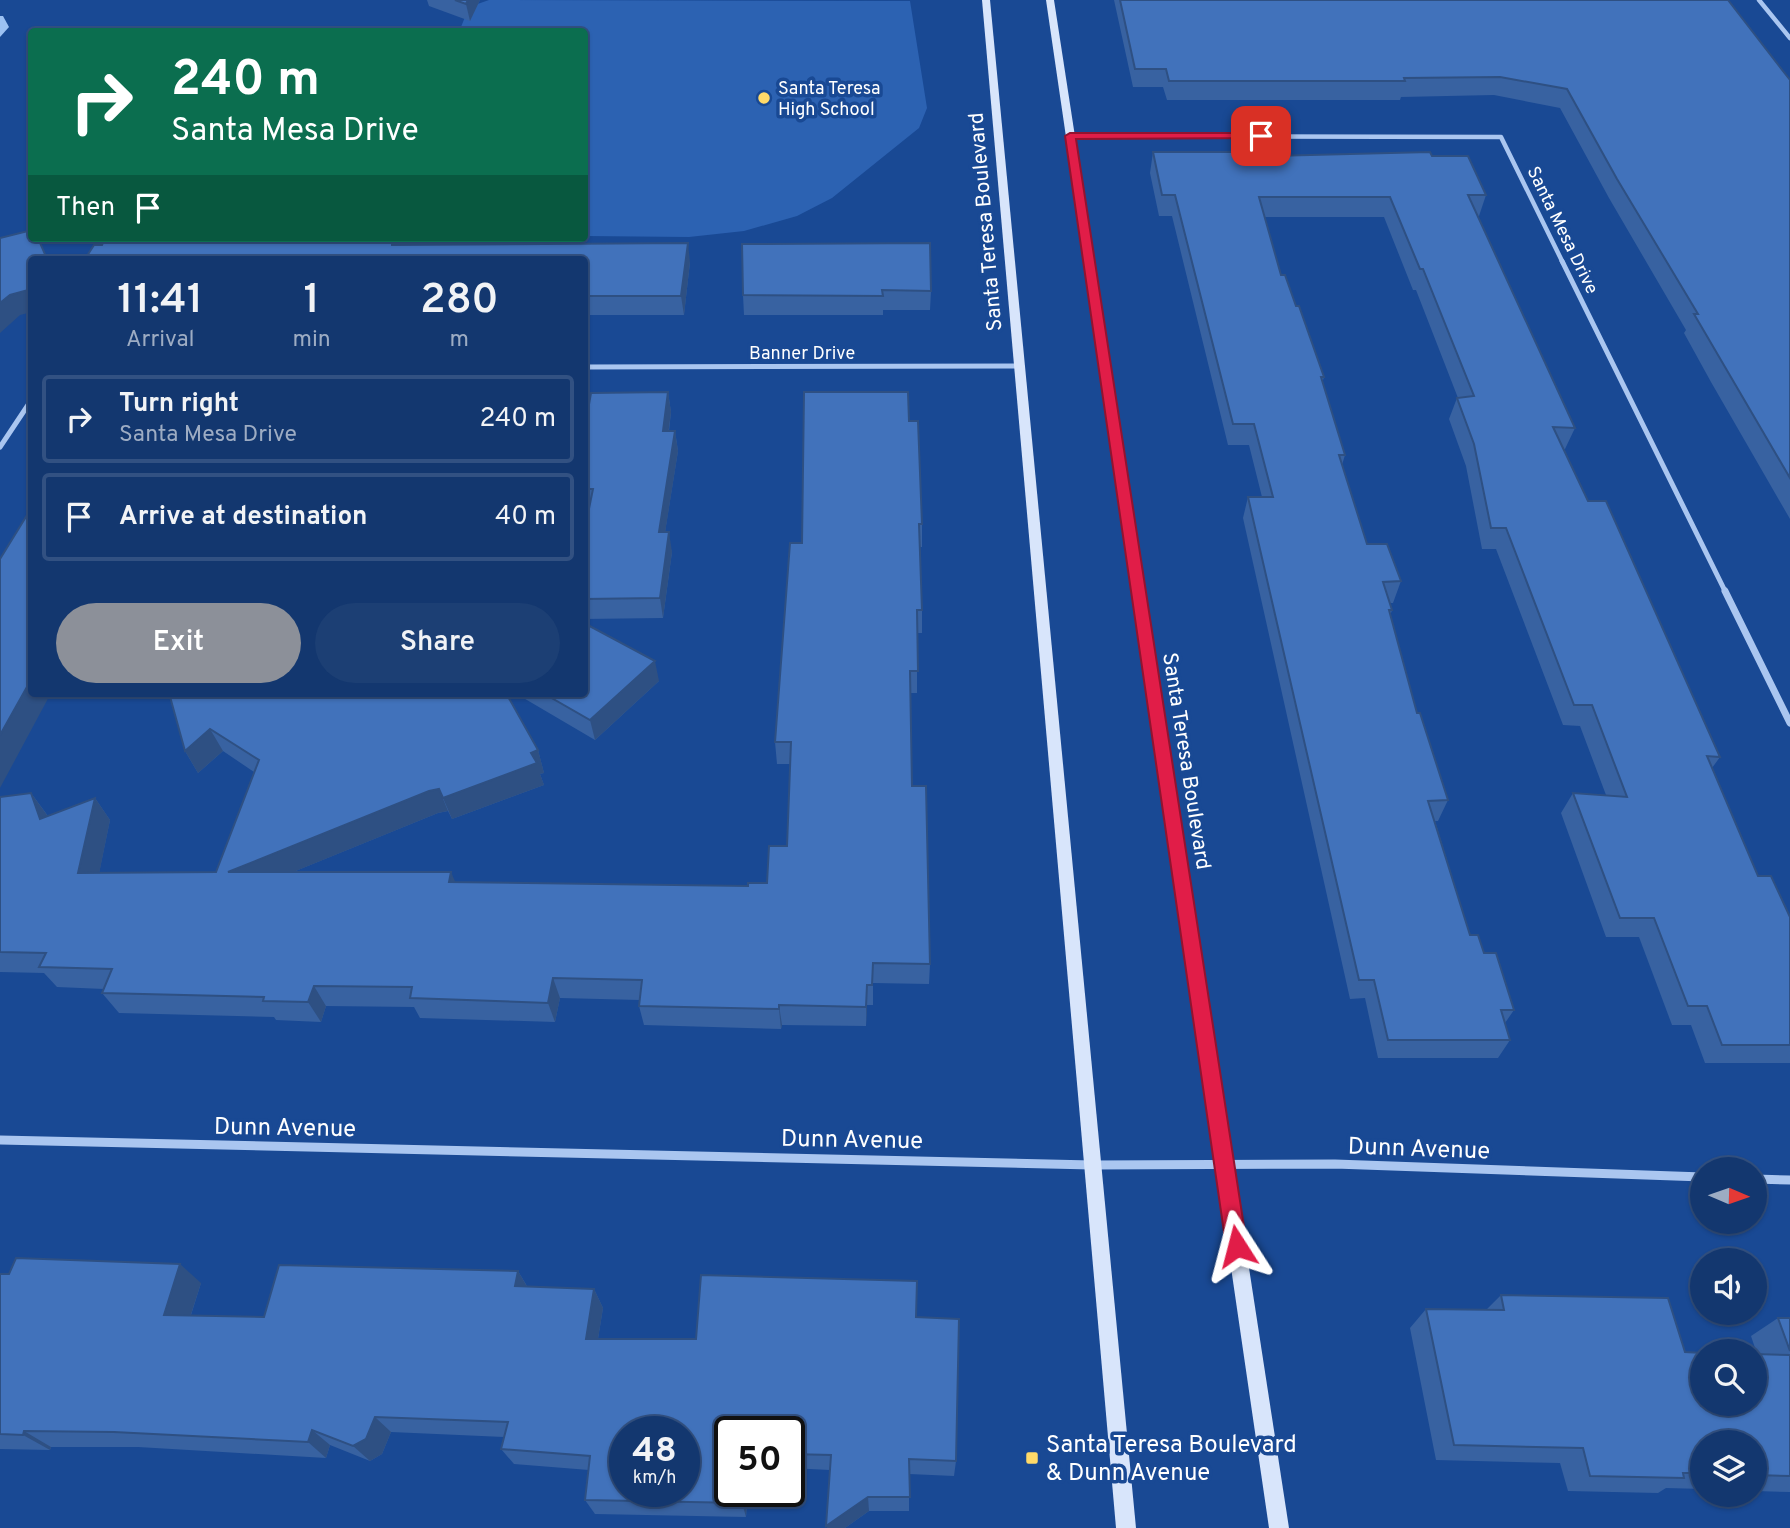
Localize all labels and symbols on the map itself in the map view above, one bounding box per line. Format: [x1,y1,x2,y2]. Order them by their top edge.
place label: Santa Teresa High School [778,78,880,122]
marker: Santa Teresa High School [756,90,772,106]
pin [1231,106,1291,166]
street label: Santa Teresa Boulevard [963,111,1010,332]
street label: Santa Mesa Drive [1521,163,1603,298]
street label: Banner Drive [749,343,855,366]
street label: Santa Teresa Boulevard [1155,651,1216,872]
street label: Dunn Avenue [214,1113,356,1145]
street label: Dunn Avenue [781,1125,923,1157]
street label: Dunn Avenue [1347,1133,1491,1167]
north arrow [1690,1157,1768,1234]
position arrow [1200,1209,1274,1283]
speed limit sign: 50 [714,1416,805,1507]
place label: Santa Teresa Boulevard & Dunn Avenue [1046,1431,1297,1489]
marker: Santa Teresa Boulevard & Dunn Avenue [1024,1450,1040,1466]

